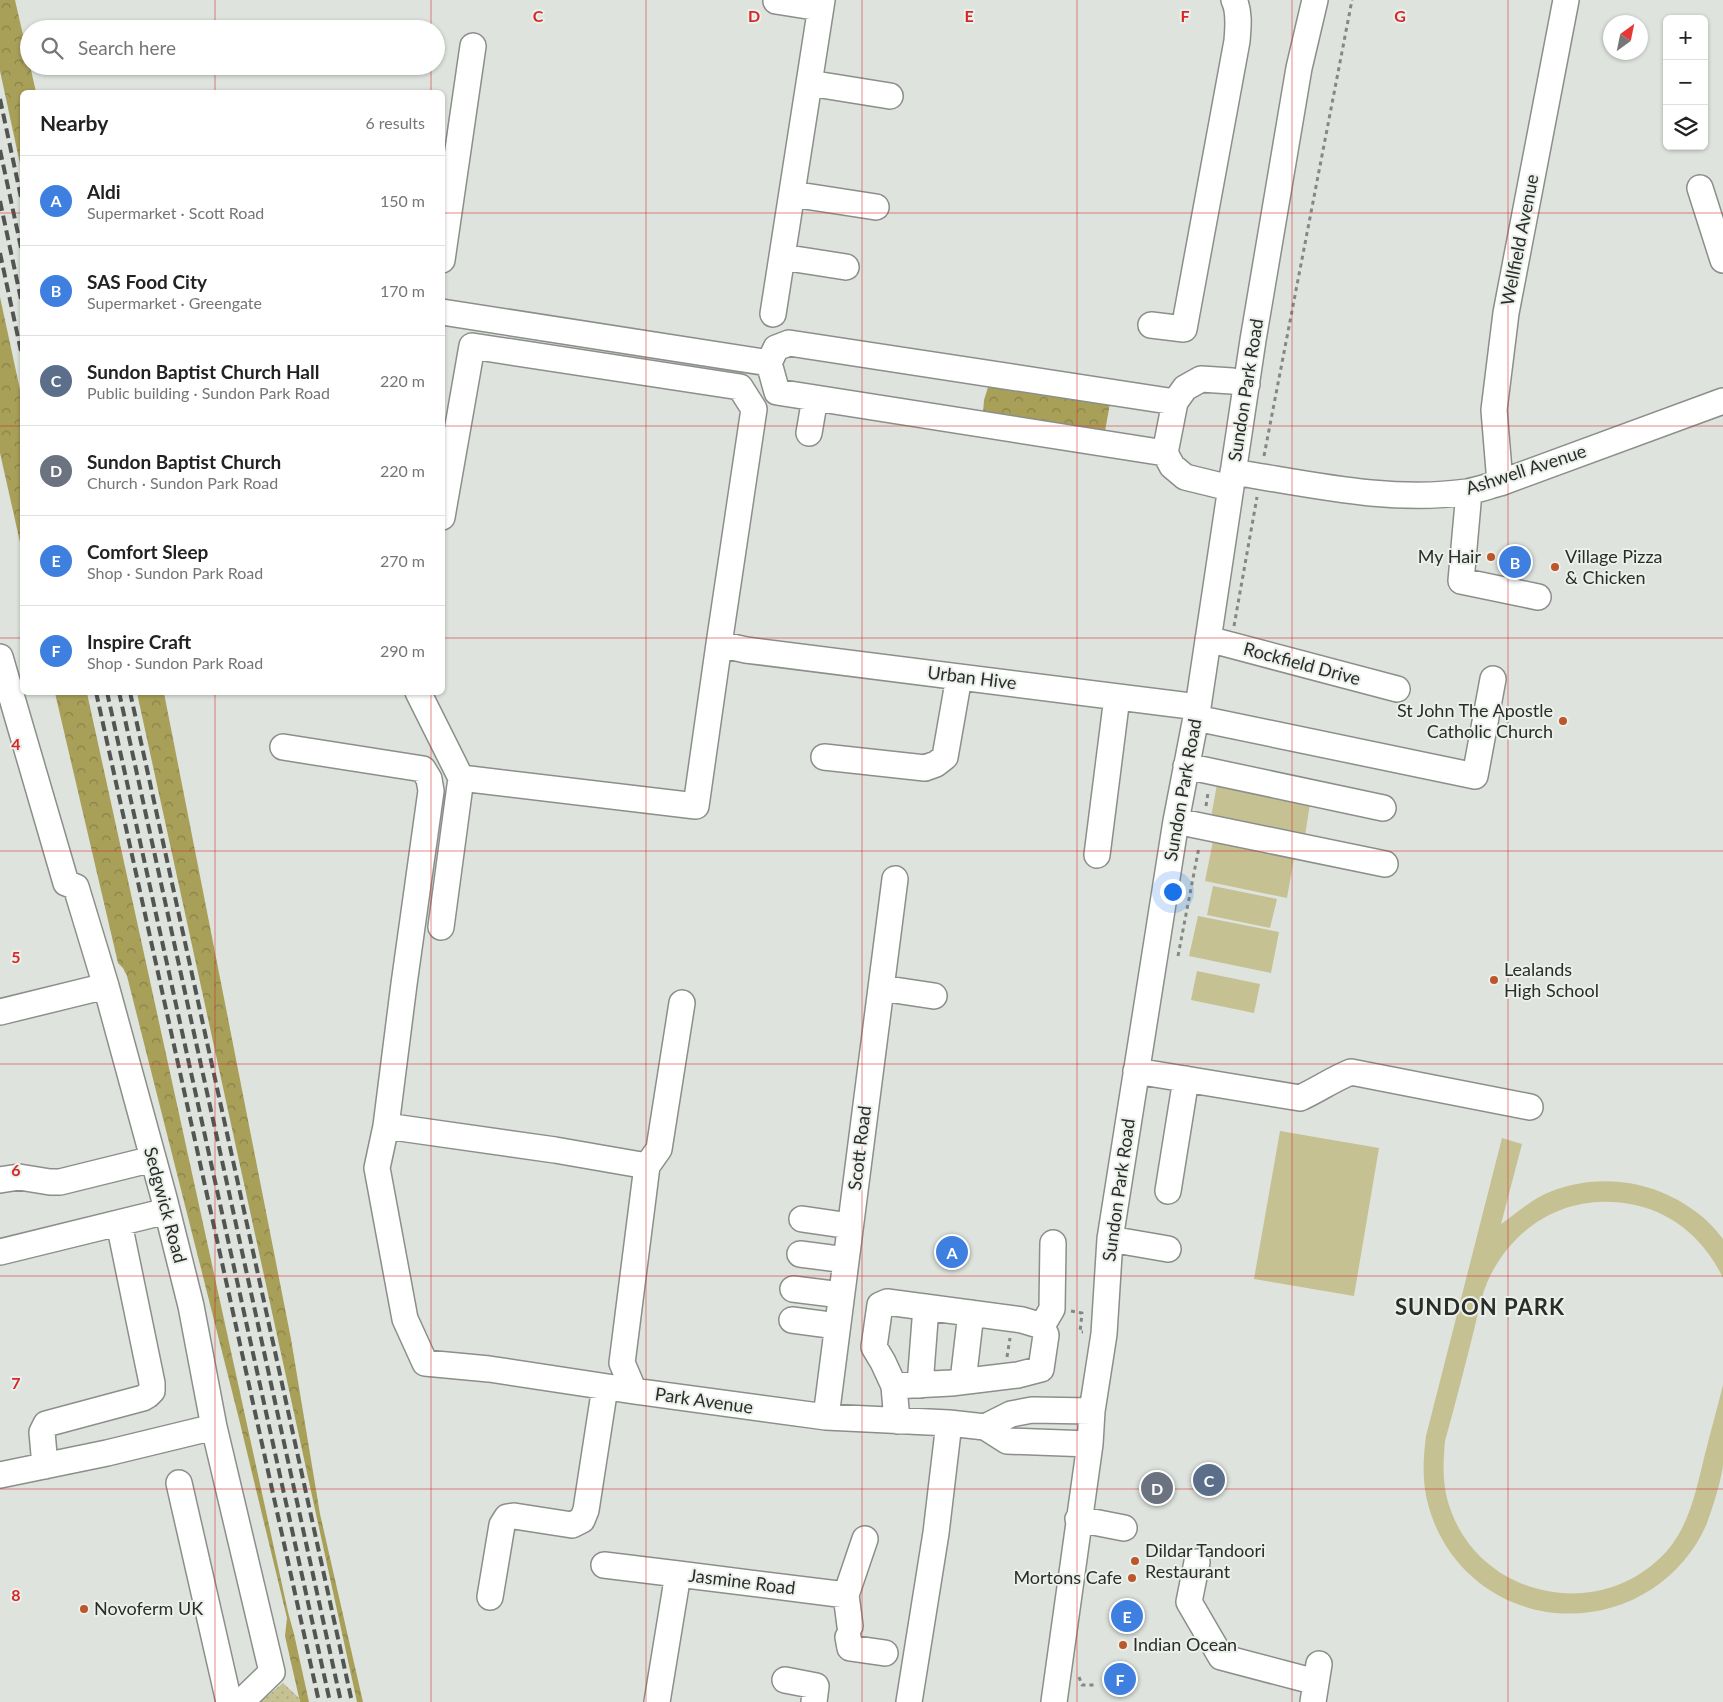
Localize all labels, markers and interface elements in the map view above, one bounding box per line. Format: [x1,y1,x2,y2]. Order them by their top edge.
text: C [533,6,544,25]
text: D [748,6,760,25]
text: E [964,6,974,25]
text: F [1180,6,1190,25]
text: G [1394,6,1406,25]
north arrow [1603,15,1648,60]
map controls [1663,15,1708,150]
button: + [1663,15,1708,60]
search box [20,20,445,75]
icon: search [38,34,66,62]
text: Search here [78,36,176,59]
button: − [1663,60,1708,105]
button: layers [1663,105,1708,150]
text: Nearby [40,110,108,135]
text: 6 results [365,113,425,132]
street label: Wellfield Avenue [1495,172,1543,307]
text: Aldi [87,180,121,203]
text: A [50,191,62,210]
text: 150 m [380,191,425,210]
text: Supermarket · Scott Road [87,203,264,222]
text: SAS Food City [87,270,207,293]
text: B [51,281,61,300]
text: 170 m [380,281,425,300]
text: Supermarket · Greengate [87,293,262,312]
street label: Sundon Park Road [1223,317,1267,463]
text: Sundon Baptist Church Hall [87,360,319,383]
text: C [51,371,61,390]
text: 220 m [380,371,425,390]
text: Public building · Sundon Park Road [87,383,330,402]
street label: Ashwell Avenue [1463,439,1589,499]
text: Sundon Baptist Church [87,450,281,473]
text: D [50,461,62,480]
text: 220 m [380,461,425,480]
text: Church · Sundon Park Road [87,473,278,492]
text: Comfort Sleep [87,540,208,563]
pin: B [1499,543,1531,581]
place label: My Hair [1418,545,1481,567]
place label: Village Pizza & Chicken [1565,545,1663,588]
text: E [51,551,61,570]
text: 270 m [380,551,425,570]
marker: My Hair [1485,551,1497,563]
marker: Village Pizza & Chicken [1549,561,1561,573]
text: Shop · Sundon Park Road [87,563,263,582]
text: Inspire Craft [87,630,191,653]
street label: Rockfield Drive [1241,637,1363,689]
text: F [51,641,61,660]
text: 290 m [380,641,425,660]
text: Shop · Sundon Park Road [87,653,263,672]
street label: Urban Hive [926,661,1018,693]
place label: St John The Apostle Catholic Church [1397,699,1553,742]
marker: St John The Apostle Catholic Church [1557,715,1569,727]
street label: Sundon Park Road [1159,717,1205,863]
text: 4 [11,734,21,753]
your location [1160,879,1186,905]
text: 5 [11,947,21,966]
place label: Lealands High School [1504,958,1599,1001]
marker: Lealands High School [1488,974,1500,986]
street label: Scott Road [843,1104,875,1191]
street label: Sundon Park Road [1097,1117,1139,1263]
street label: Sedgwick Road [140,1144,192,1265]
text: 6 [11,1160,21,1179]
pin: A [936,1233,968,1271]
district label: SUNDON PARK [1395,1293,1565,1320]
text: 7 [11,1373,21,1392]
street label: Park Avenue [654,1382,755,1418]
pin: C [1193,1461,1225,1499]
pin: D [1141,1469,1173,1507]
place label: Dildar Tandoori Restaurant [1145,1539,1265,1582]
marker: Dildar Tandoori Restaurant [1129,1555,1141,1567]
street label: Jasmine Road [688,1564,797,1598]
place label: Mortons Cafe [1013,1566,1122,1588]
marker: Mortons Cafe [1126,1572,1138,1584]
text: 8 [11,1585,21,1604]
place label: Novoferm UK [94,1597,203,1619]
pin: E [1111,1597,1143,1635]
marker: Novoferm UK [78,1603,90,1615]
place label: Indian Ocean [1133,1633,1237,1655]
marker: Indian Ocean [1117,1639,1129,1651]
pin: F [1104,1660,1136,1698]

